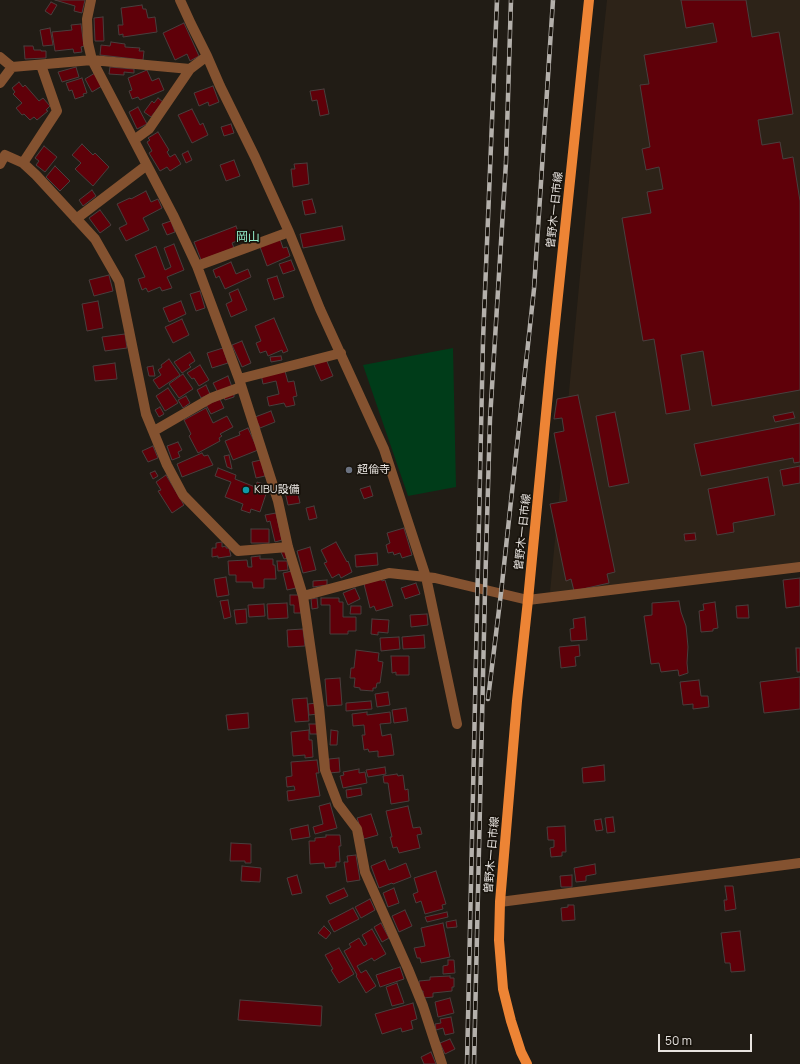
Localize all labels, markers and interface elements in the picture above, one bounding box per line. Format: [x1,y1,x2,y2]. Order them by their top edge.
street label: 曽野木一日市線 [544,171,566,249]
district label: 岡山 [236,231,260,245]
place label: 超倫寺 [357,463,390,477]
marker: 超倫寺 [344,465,354,475]
place label: KIBU設備 [254,483,300,497]
marker: KIBU設備 [241,485,251,495]
street label: 曽野木一日市線 [512,493,534,571]
street label: 曽野木一日市線 [482,816,502,894]
scale bar [660,1026,754,1052]
text: 50 m [665,1032,692,1049]

